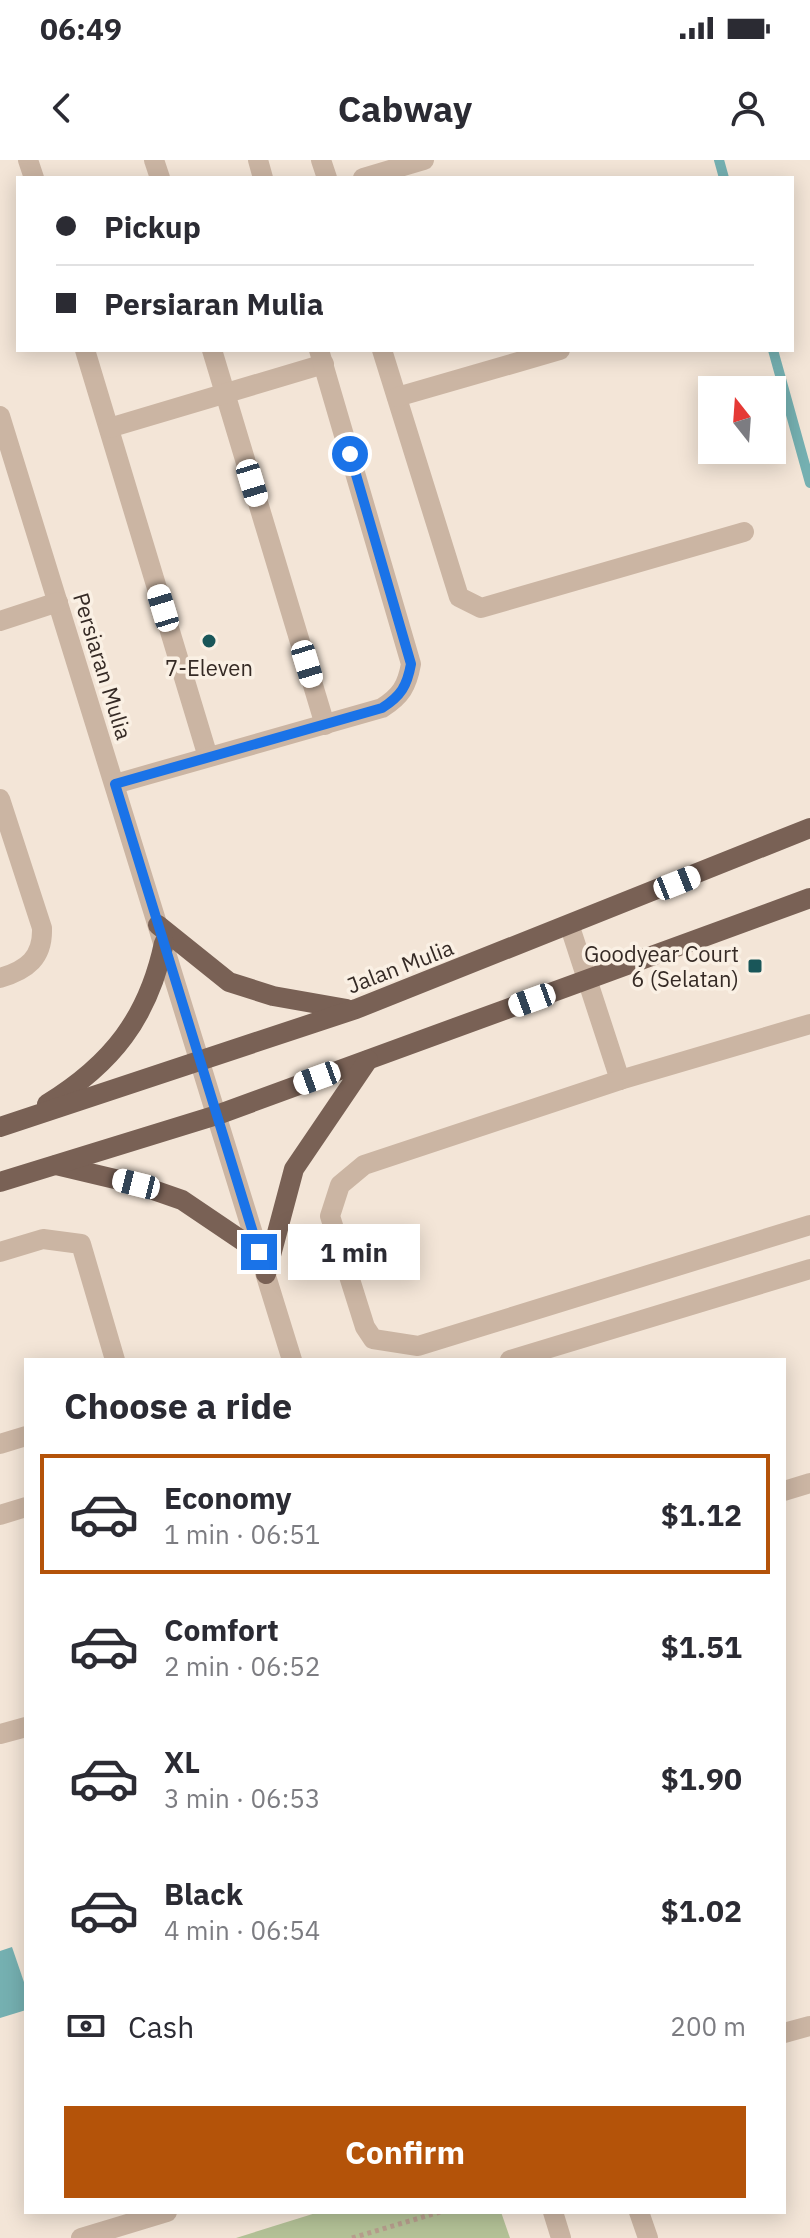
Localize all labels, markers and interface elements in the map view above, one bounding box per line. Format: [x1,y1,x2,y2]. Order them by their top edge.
text: 06:49 [40,9,122,48]
text: Cabway [338,85,472,132]
icon: back [40,86,84,130]
icon: person [726,86,770,130]
text: Pickup [104,207,201,246]
text: Persiaran Mulia [104,284,324,323]
north arrow [698,376,786,464]
map controls [698,376,786,464]
route start [332,436,368,472]
car [234,457,270,509]
car [145,582,181,634]
street label: Persiaran Mulia [67,589,139,743]
marker: 7-Eleven [200,632,218,650]
car [289,638,325,690]
place label: 7-Eleven [165,653,253,682]
car [650,863,704,903]
street label: Jalan Mulia [343,932,458,1000]
place label: Goodyear Court 6 (Selatan) [584,939,739,993]
marker: Goodyear Court 6 (Selatan) [746,957,764,975]
car [505,981,559,1019]
car [290,1059,344,1097]
car [110,1167,162,1201]
callout: 1 min [287,1224,419,1280]
route end [241,1234,277,1270]
text: 1 min [320,1235,388,1269]
text: Choose a ride [64,1382,292,1429]
icon: car [68,1478,140,1550]
text: Economy [164,1478,292,1517]
text: $1.12 [661,1495,742,1534]
text: 1 min · 06:51 [164,1517,320,1551]
icon: car [68,1610,140,1682]
text: Comfort [164,1610,279,1649]
text: $1.51 [661,1627,742,1666]
text: 2 min · 06:52 [164,1649,320,1683]
icon: car [68,1742,140,1814]
text: XL [164,1742,200,1781]
text: $1.90 [661,1759,742,1798]
text: 3 min · 06:53 [164,1781,320,1815]
icon: car [68,1874,140,1946]
text: Black [164,1874,243,1913]
text: $1.02 [661,1891,742,1930]
text: 4 min · 06:54 [164,1913,320,1947]
icon: cash [64,2004,108,2048]
text: Cash [128,2007,194,2046]
text: 200 m [670,2009,746,2043]
button: Confirm [64,2106,746,2198]

